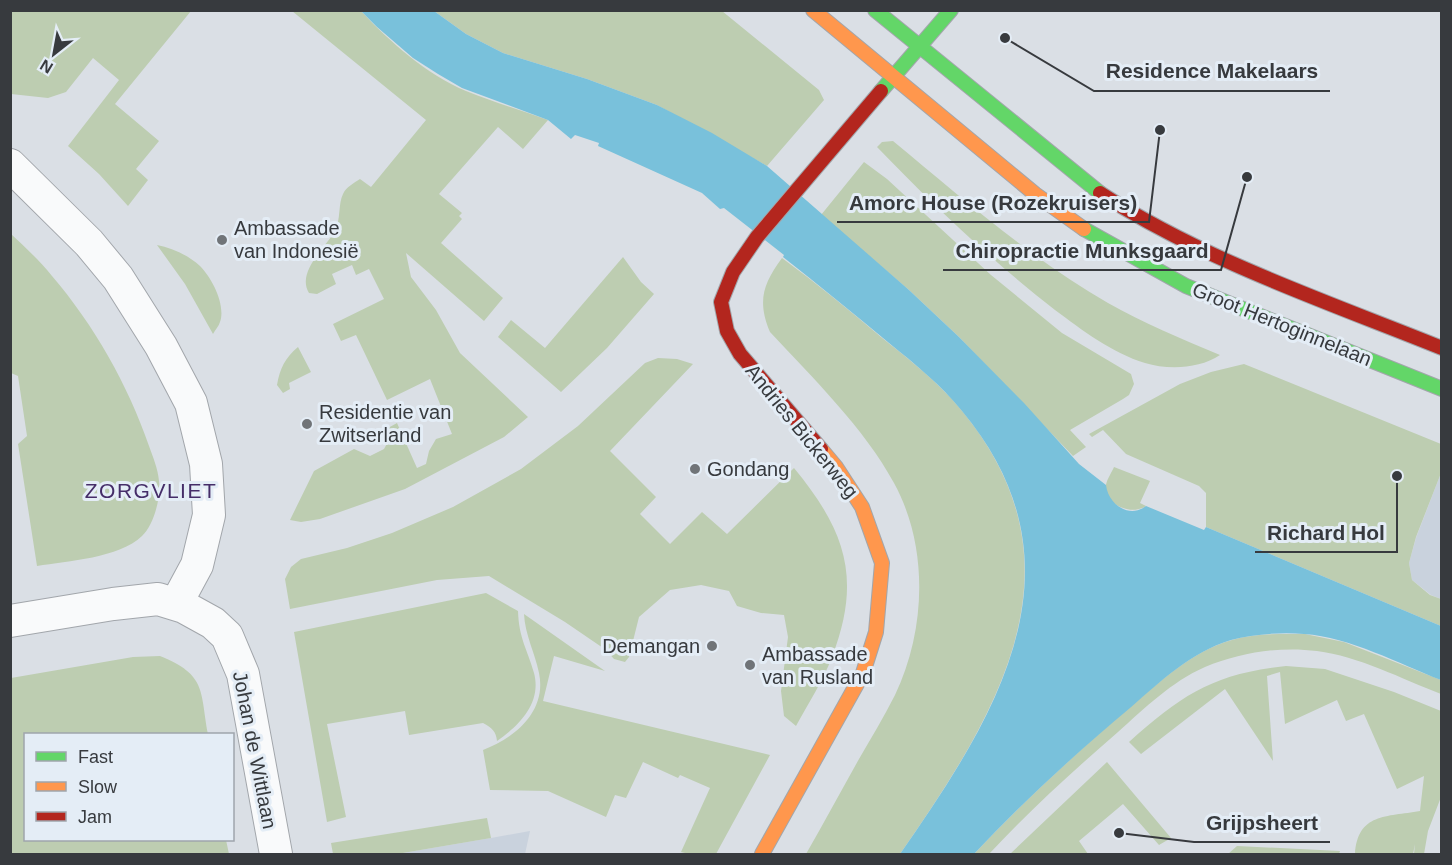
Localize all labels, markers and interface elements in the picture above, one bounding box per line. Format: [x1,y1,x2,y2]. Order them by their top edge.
north arrow [24,24,84,84]
callout: Residence Makelaars [1094,52,1330,91]
text: N [37,56,56,77]
text: Residence Makelaars [1106,59,1318,82]
callout: Amorc House (Rozekruisers) [837,183,1149,222]
text: Amorc House (Rozekruisers) [849,191,1137,214]
place label: Ambassade van Indonesië [234,217,359,262]
callout: Chiropractie Munksgaard [943,231,1221,270]
marker: Ambassade van Indonesië [215,233,229,247]
text: Chiropractie Munksgaard [955,239,1209,262]
street label: Groot Hertoginnelaan [1189,278,1375,370]
street label: Andries Bickerweg [741,360,863,502]
place label: Residentie van Zwitserland [319,401,451,446]
marker: Residentie van Zwitserland [300,417,314,431]
place label: Gondang [707,458,789,480]
marker: Gondang [688,462,702,476]
district label: ZORGVLIET [85,479,217,502]
callout: Richard Hol [1255,513,1397,552]
text: Richard Hol [1267,521,1385,544]
place label: Demangan [602,635,700,657]
marker: Demangan [705,639,719,653]
place label: Ambassade van Rusland [762,643,873,688]
marker: Ambassade van Rusland [743,658,757,672]
street label: Johan de Wittlaan [229,669,281,831]
legend [24,733,234,841]
text: Fast [78,747,113,767]
text: Slow [78,777,118,797]
callout: Grijpsheert [1194,803,1330,842]
text: Jam [78,807,112,827]
text: Grijpsheert [1206,811,1318,834]

